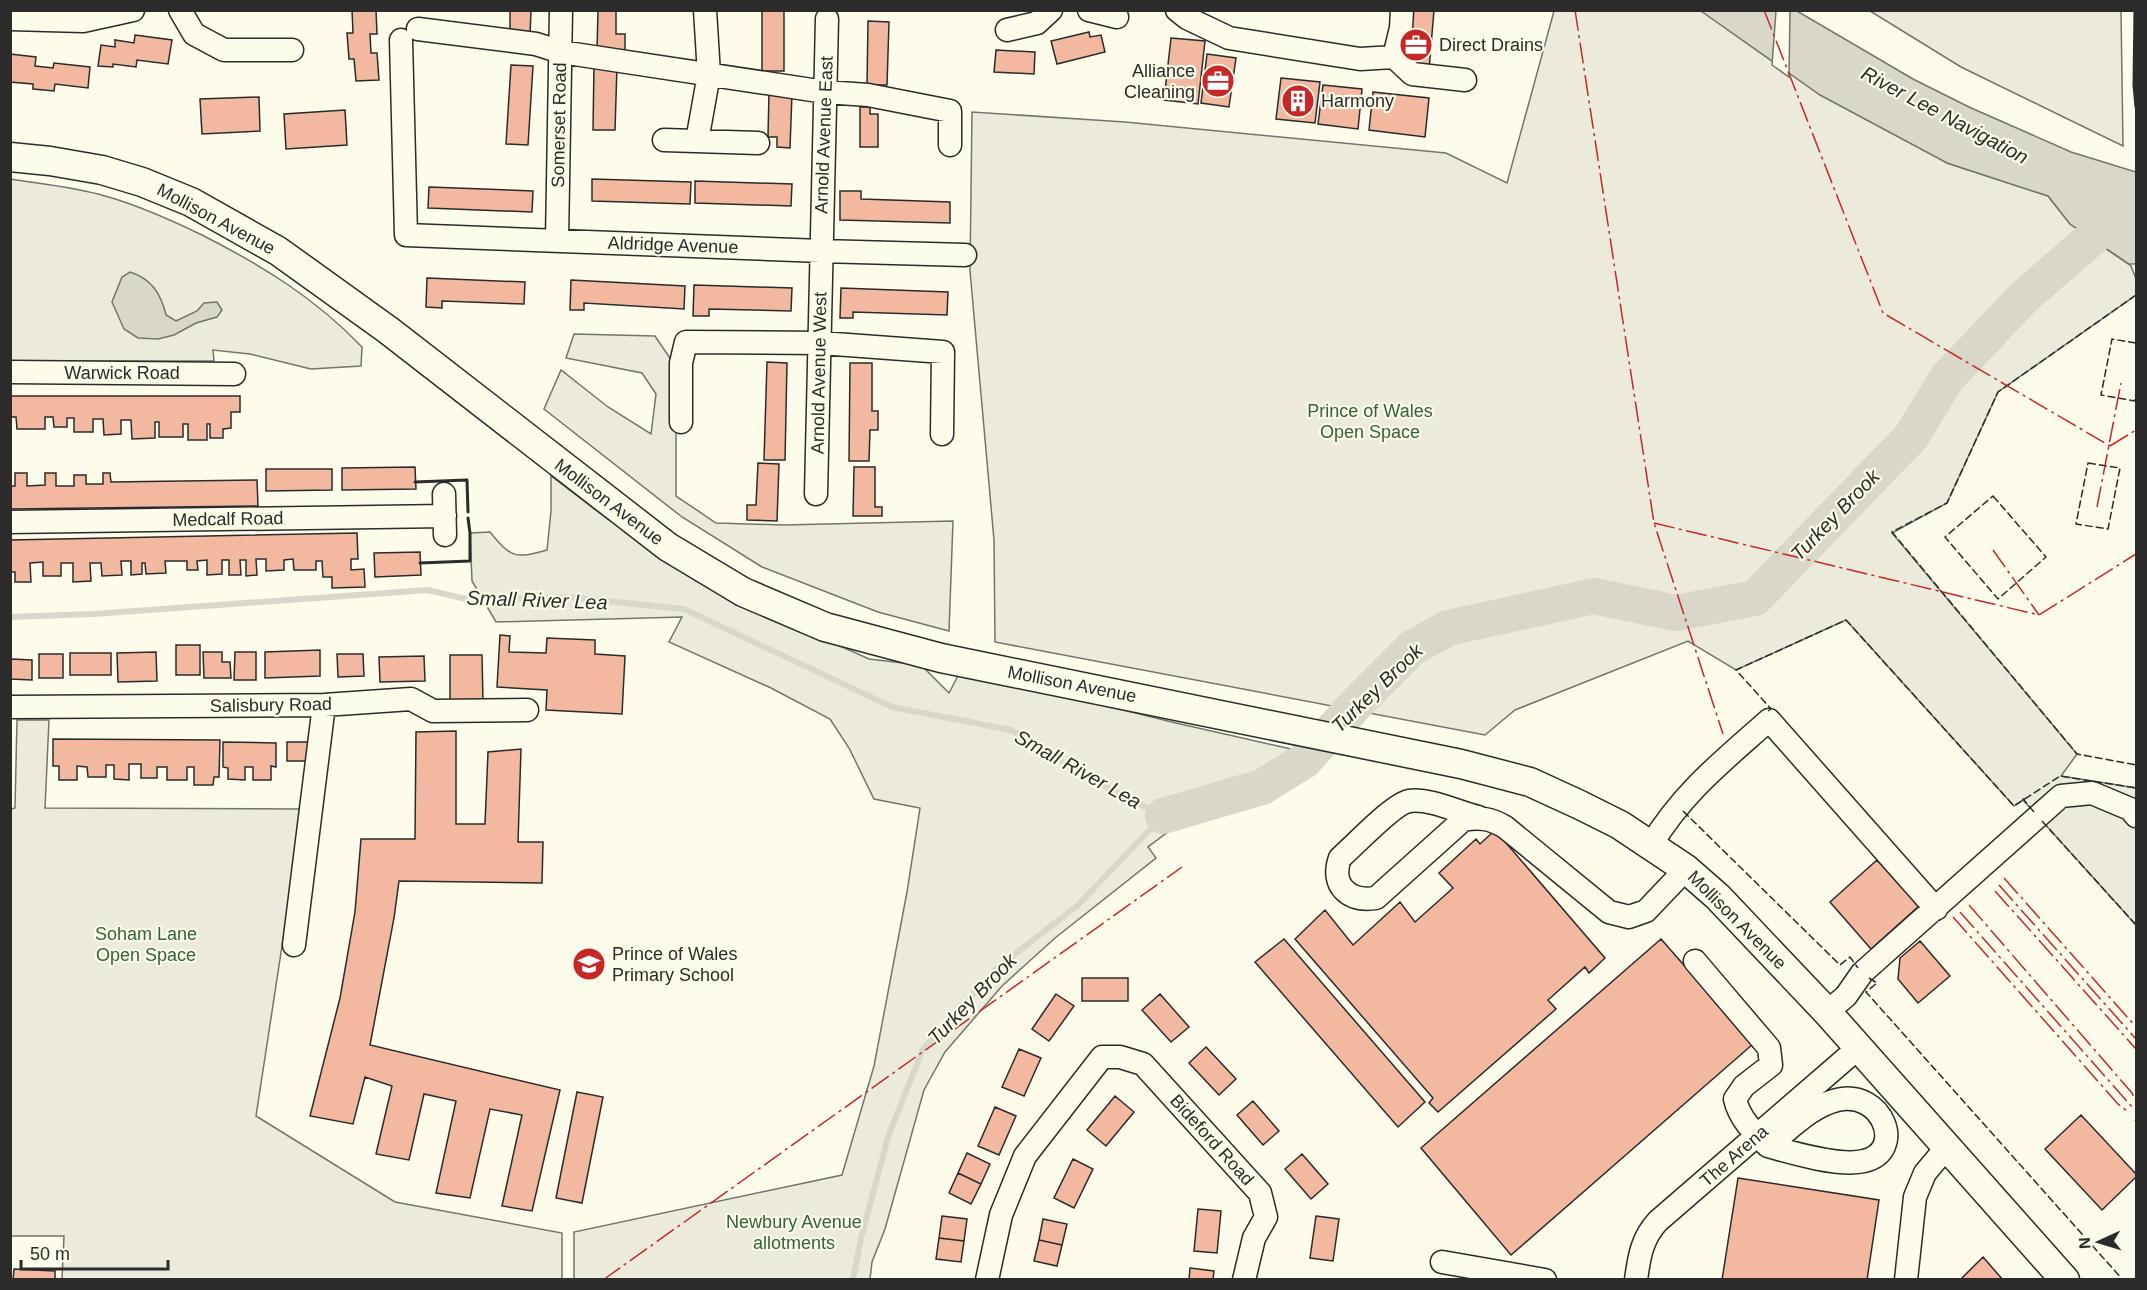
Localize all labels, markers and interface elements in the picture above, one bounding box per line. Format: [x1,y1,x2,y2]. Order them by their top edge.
office icon: Direct Drains [1398,27,1434,63]
place label: Direct Drains [1439,35,1543,55]
street label: Arnold Avenue East [811,56,837,214]
place label: Alliance Cleaning [1124,61,1195,102]
street label: Somerset Road [548,62,570,188]
water label: River Lee Navigation [1858,62,2032,168]
office icon: Alliance Cleaning [1200,63,1236,99]
building icon: Harmony [1280,83,1316,119]
place label: Harmony [1321,91,1394,111]
street label: Mollison Avenue [154,179,278,259]
street label: Aldridge Avenue [607,233,739,257]
street label: Arnold Avenue West [808,292,830,454]
street label: Warwick Road [64,363,180,383]
park label: Prince of Wales Open Space [1307,401,1433,442]
street label: Mollison Avenue [551,455,667,549]
water label: Turkey Brook [1786,464,1884,565]
street label: Medcalf Road [172,508,284,530]
water label: Small River Lea [466,587,608,613]
water label: Turkey Brook [1327,639,1428,737]
street label: Mollison Avenue [1006,662,1138,706]
street label: Salisbury Road [210,694,332,716]
water label: Small River Lea [1011,725,1145,813]
street label: Mollison Avenue [1684,867,1790,973]
park label: Soham Lane Open Space [95,924,197,965]
place label: Prince of Wales Primary School [612,944,737,985]
school or university icon: Prince of Wales Primary School [571,946,607,982]
water label: Turkey Brook [923,948,1021,1049]
street label: Bideford Road [1166,1091,1258,1189]
street label: The Arena [1696,1121,1773,1191]
park label: Newbury Avenue allotments [726,1212,862,1253]
north arrow [2069,1212,2129,1272]
scale bar [21,1233,168,1271]
text: N [2076,1237,2093,1249]
text: 50 m [30,1244,70,1264]

